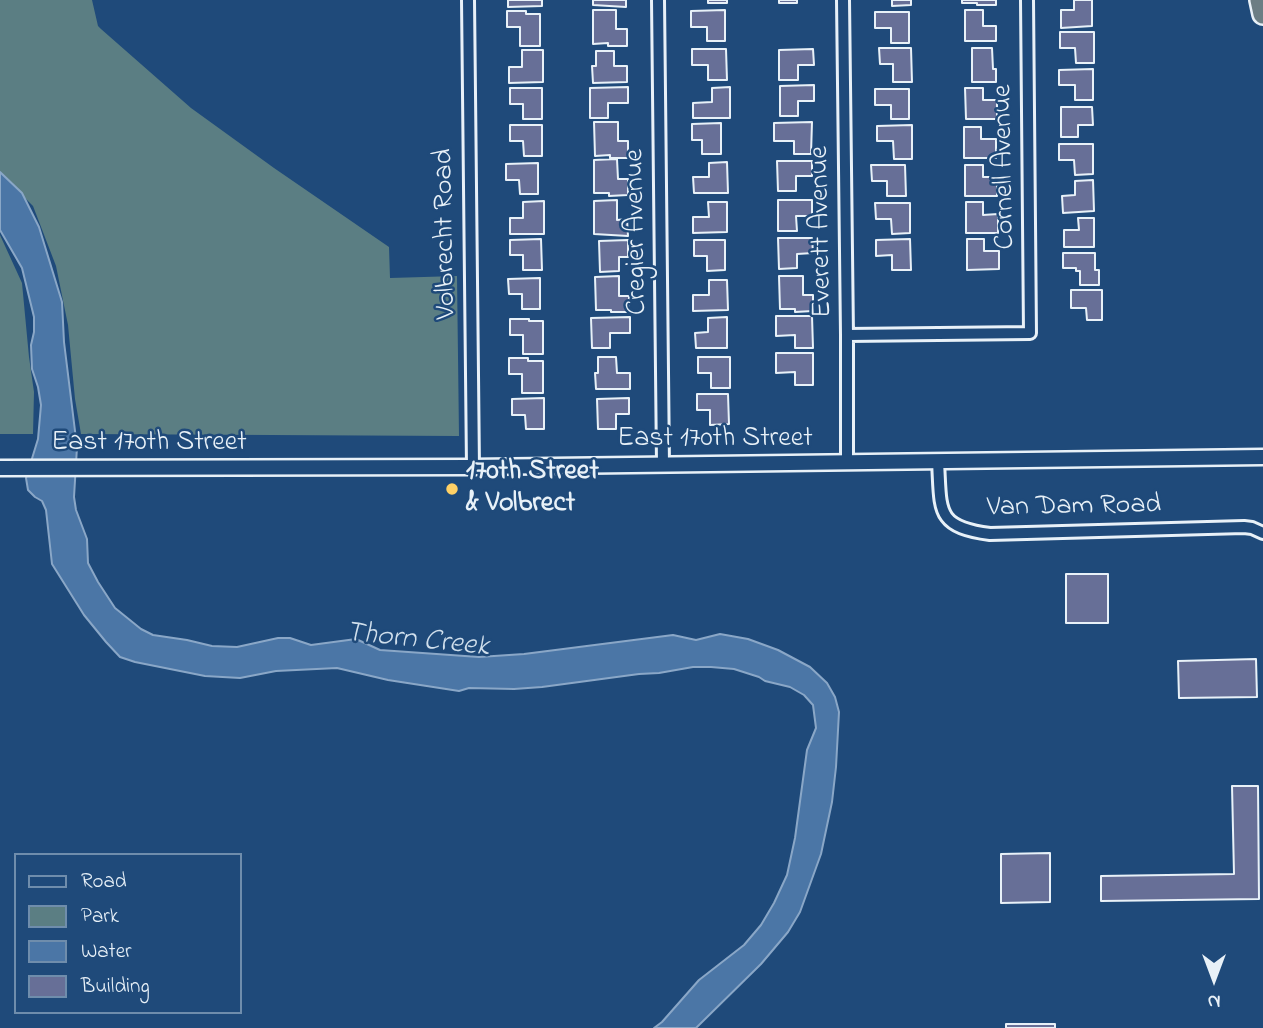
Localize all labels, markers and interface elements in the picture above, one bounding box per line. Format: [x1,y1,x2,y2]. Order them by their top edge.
street label: Cornell Avenue [988,84,1024,250]
street label: Everett Avenue [805,146,841,318]
street label: Volbrecht Road [429,148,465,320]
street label: Cregier Avenue [620,149,656,315]
street label: East 170th Street [617,423,813,457]
street label: East 170th Street [51,427,247,461]
place label: 170th Street & Volbrect [466,456,599,522]
marker: 170th Street & Volbrect [444,481,460,497]
street label: Van Dam Road [987,490,1161,526]
water label: Thorn Creek [343,617,491,667]
legend [14,853,242,1014]
text: Road [81,867,127,897]
text: Park [81,902,119,932]
text: Water [81,937,132,967]
north arrow [1179,944,1249,1014]
text: Building [81,972,150,1002]
text: N [1208,987,1220,1014]

